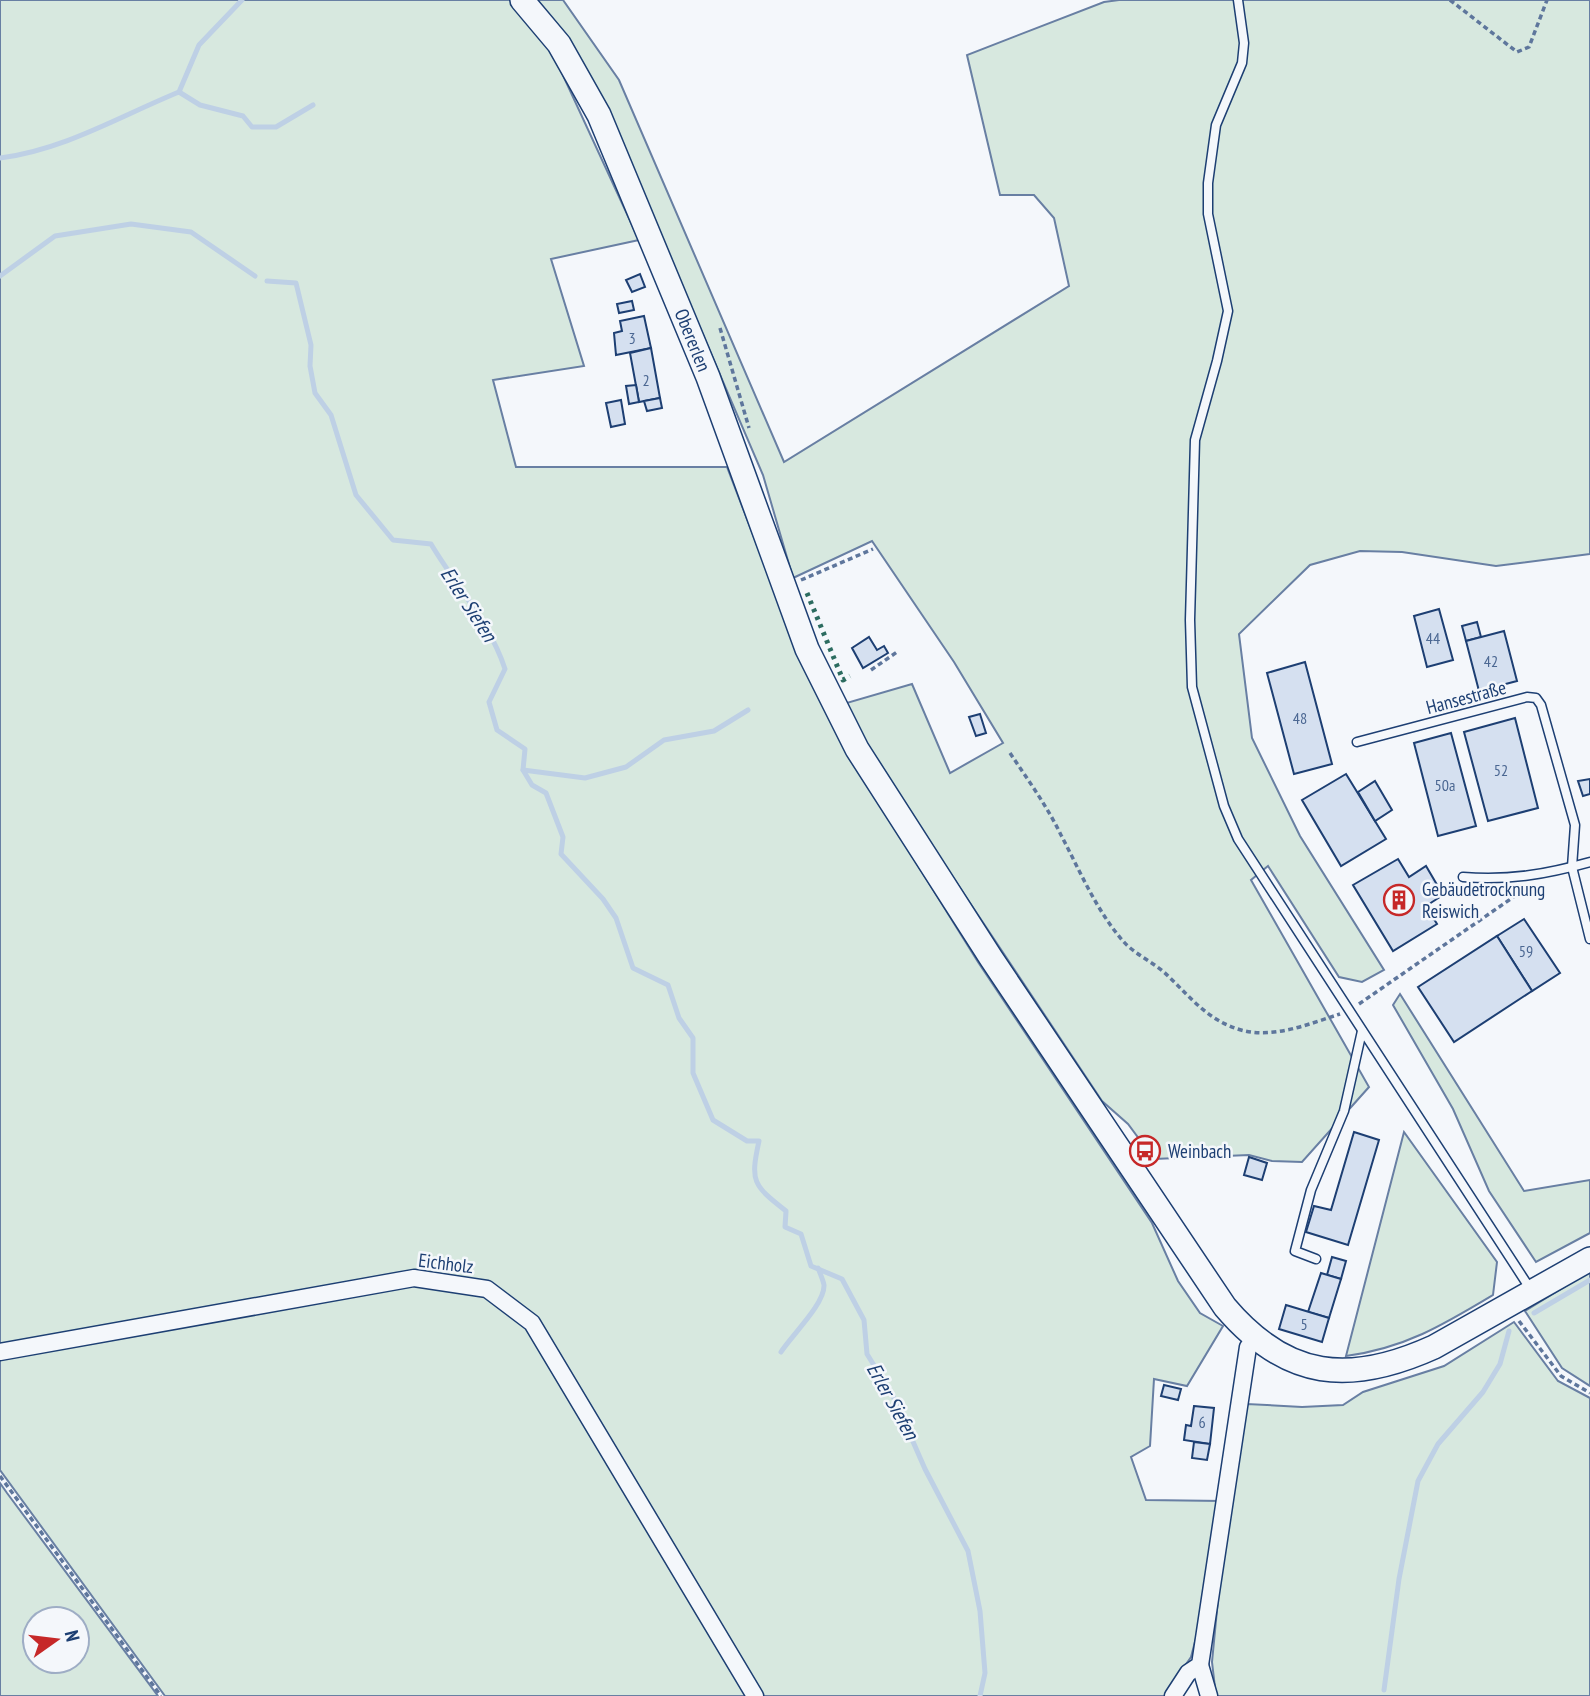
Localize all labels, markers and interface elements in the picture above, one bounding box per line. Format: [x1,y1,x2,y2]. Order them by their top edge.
street label: Obererlen [670,305,716,375]
house number: 3 [628,328,636,348]
house number: 2 [642,370,650,390]
water label: Erler Siefen [435,561,504,648]
house number: 44 [1426,628,1440,648]
house number: 42 [1484,651,1498,671]
street label: Hansestraße [1423,675,1509,719]
house number: 48 [1293,708,1307,728]
house number: 52 [1494,760,1508,780]
house number: 50a [1435,775,1455,795]
place label: Gebäudetrocknung Reiswich [1422,877,1545,923]
building icon: Gebäudetrocknung Reiswich [1382,883,1416,917]
house number: 59 [1519,941,1533,961]
bus stop icon: Weinbach [1128,1134,1162,1168]
place label: Weinbach [1168,1139,1231,1163]
street label: Eichholz [417,1248,475,1278]
house number: 5 [1300,1314,1308,1334]
water label: Erler Siefen [861,1358,926,1446]
house number: 6 [1198,1412,1206,1432]
north arrow [21,1605,91,1675]
text: N [60,1628,85,1644]

